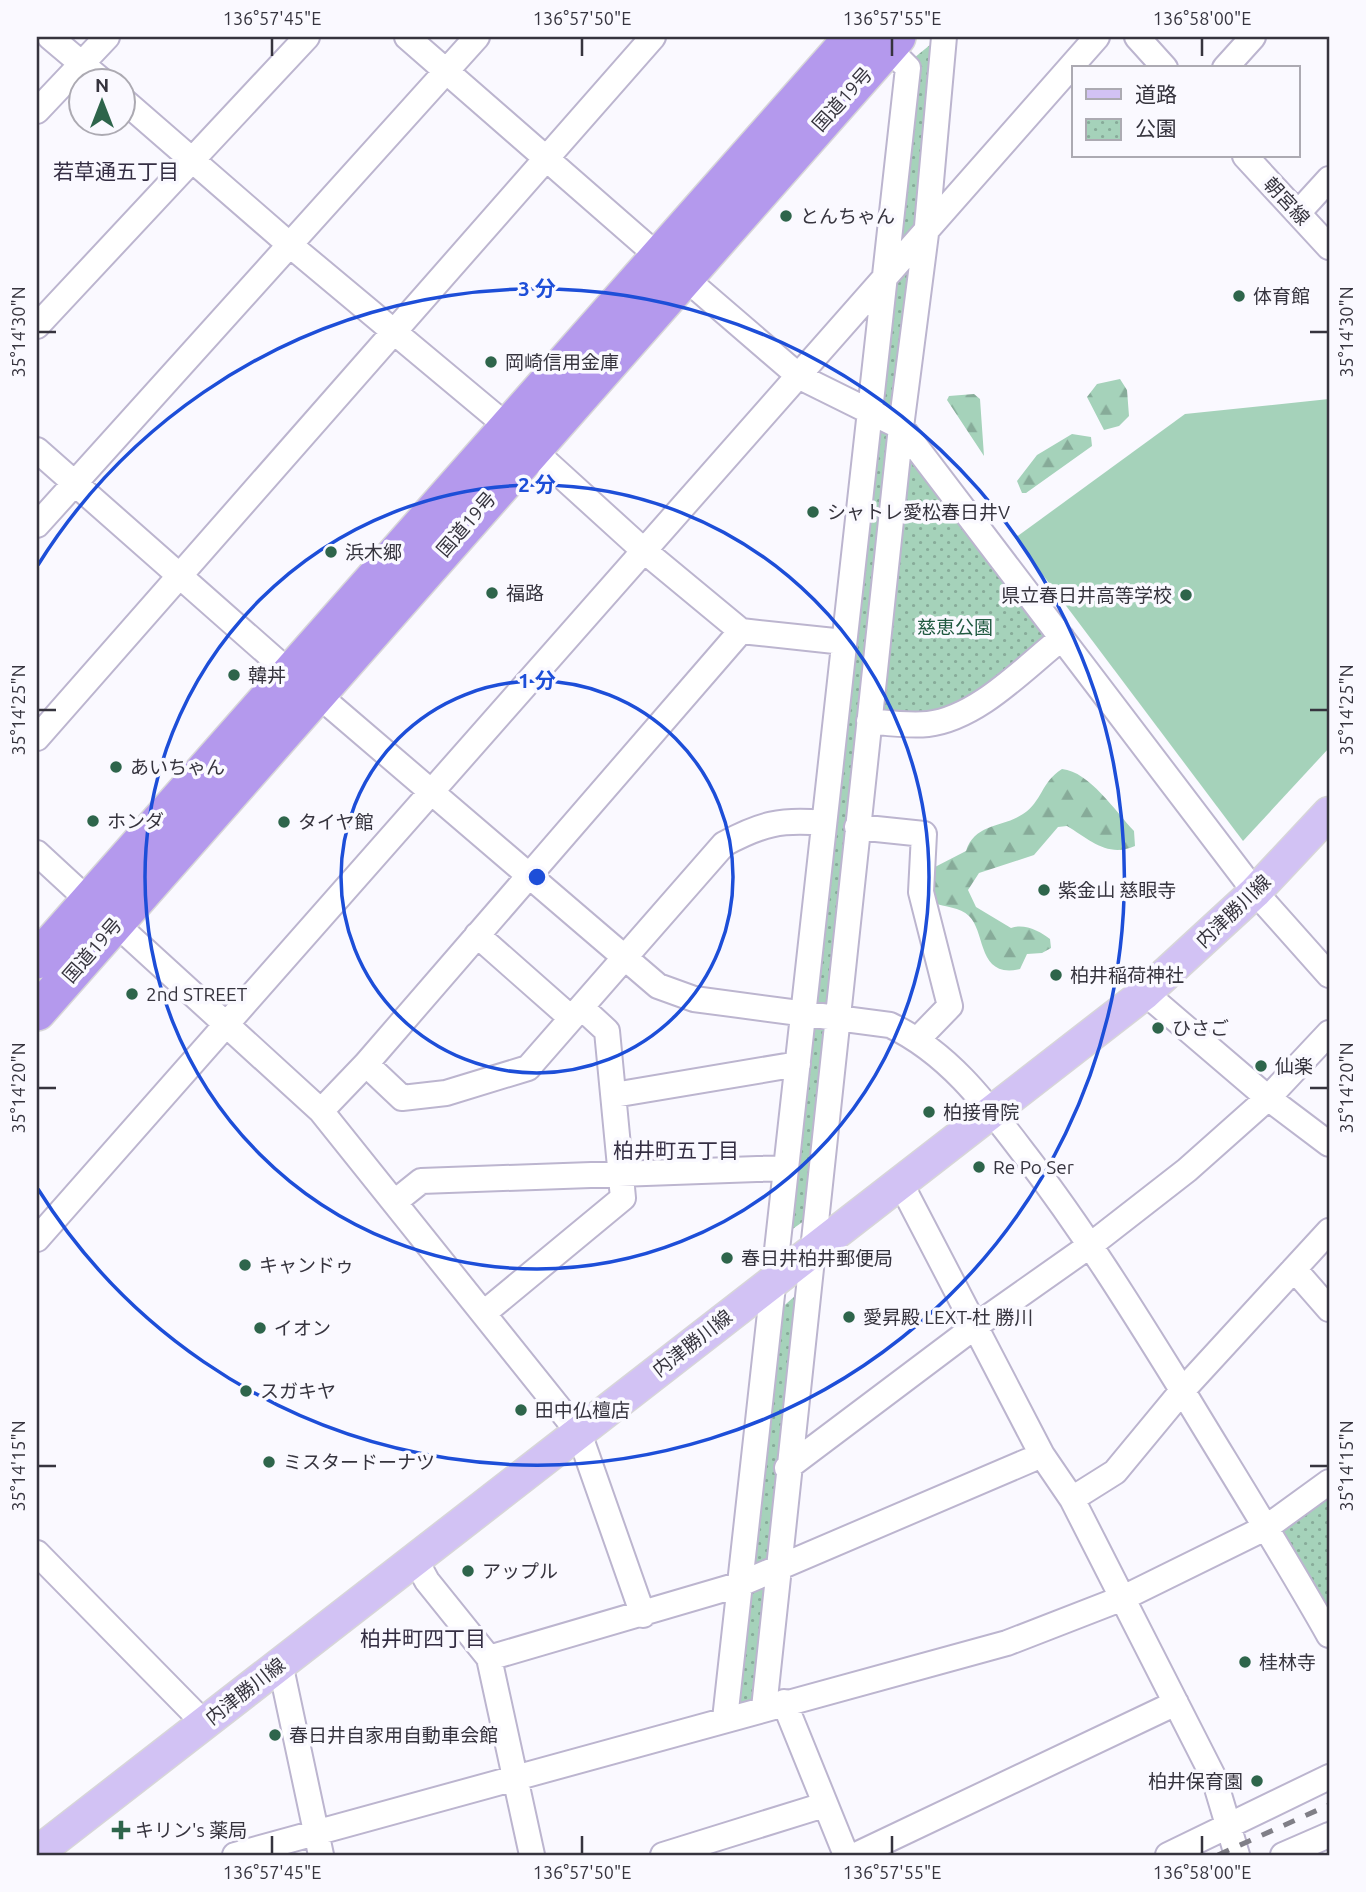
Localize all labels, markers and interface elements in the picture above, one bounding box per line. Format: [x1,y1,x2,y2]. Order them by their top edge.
text: 136°57'45"E [223,8,321,28]
text: 136°57'50"E [533,8,631,28]
text: 136°57'55"E [843,8,941,28]
text: 136°58'00"E [1153,8,1251,28]
street label: 国道19号 [808,62,876,136]
north arrow [66,66,136,136]
legend [1072,66,1300,158]
text: N [95,74,109,96]
text: 道路 [1135,82,1177,106]
text: 公園 [1135,116,1177,140]
district label: 若草通五丁目 [53,159,179,183]
street label: 朝宮線 [1260,173,1314,229]
place label: とんちゃん [800,205,895,227]
marker: とんちゃん [778,208,794,224]
text: 3 分 [518,276,556,300]
place label: 体育館 [1253,285,1310,307]
text: 35°14'30"N [8,286,28,378]
text: 35°14'30"N [1336,286,1356,378]
marker: 体育館 [1231,288,1247,304]
place label: 岡崎信用金庫 [505,351,619,373]
marker: 岡崎信用金庫 [483,354,499,370]
text: 2 分 [518,472,556,496]
street label: 国道19号 [432,487,500,561]
place label: シャトレ愛松春日井V [827,501,1010,523]
marker: シャトレ愛松春日井V [805,504,821,520]
place label: 浜木郷 [345,541,402,563]
marker: 浜木郷 [323,544,339,560]
place label: 福路 [506,582,544,604]
place label: 県立春日井高等学校 [1001,584,1172,606]
marker: 福路 [484,585,500,601]
marker: 県立春日井高等学校 [1178,587,1194,603]
park label: 慈恵公園 [917,616,993,638]
text: 35°14'25"N [8,664,28,756]
place label: 韓丼 [248,664,286,686]
text: 35°14'25"N [1336,664,1356,756]
marker: 韓丼 [226,667,242,683]
text: 1 分 [518,668,556,692]
place label: あいちゃん [130,756,225,778]
marker: あいちゃん [108,759,124,775]
place label: ホンダ [107,810,164,832]
place label: タイヤ館 [298,811,373,833]
marker: ホンダ [85,813,101,829]
marker: タイヤ館 [276,814,292,830]
centre of rings [525,865,549,889]
street label: 内津勝川線 [1191,870,1275,952]
place label: 紫金山 慈眼寺 [1058,879,1176,901]
marker: 紫金山 慈眼寺 [1036,882,1052,898]
street label: 国道19号 [58,913,126,987]
place label: 柏井稲荷神社 [1070,964,1184,986]
marker: 柏井稲荷神社 [1048,967,1064,983]
place label: 2nd STREET [146,983,248,1005]
marker: 2nd STREET [124,986,140,1002]
place label: ひさご [1172,1017,1229,1039]
marker: ひさご [1150,1020,1166,1036]
text: 35°14'20"N [8,1042,28,1134]
text: 35°14'20"N [1336,1042,1356,1134]
place label: 仙楽 [1275,1055,1313,1077]
marker: 仙楽 [1253,1058,1269,1074]
place label: 柏接骨院 [943,1101,1019,1123]
marker: 柏接骨院 [921,1104,937,1120]
district label: 柏井町五丁目 [613,1138,739,1162]
place label: Re Po Ser [993,1156,1074,1178]
marker: Re Po Ser [971,1159,987,1175]
place label: 春日井柏井郵便局 [741,1247,893,1269]
marker: 春日井柏井郵便局 [719,1250,735,1266]
place label: キャンドゥ [259,1254,354,1276]
marker: キャンドゥ [237,1257,253,1273]
street label: 内津勝川線 [648,1305,736,1381]
place label: 愛昇殿 LEXT-杜 勝川 [863,1306,1033,1328]
marker: 愛昇殿 LEXT-杜 勝川 [841,1309,857,1325]
place label: イオン [274,1317,331,1339]
marker: イオン [252,1320,268,1336]
place label: スガキヤ [260,1380,336,1402]
marker: スガキヤ [238,1383,254,1399]
place label: 田中仏檀店 [535,1399,630,1421]
marker: 田中仏檀店 [513,1402,529,1418]
text: 35°14'15"N [8,1420,28,1512]
text: 35°14'15"N [1336,1420,1356,1512]
place label: ミスタードーナツ [283,1451,435,1473]
marker: ミスタードーナツ [261,1454,277,1470]
place label: アップル [482,1560,558,1582]
marker: アップル [460,1563,476,1579]
district label: 柏井町四丁目 [360,1626,486,1650]
place label: 桂林寺 [1259,1651,1316,1673]
street label: 内津勝川線 [201,1653,289,1729]
marker: 桂林寺 [1237,1654,1253,1670]
place label: 春日井自家用自動車会館 [289,1724,498,1746]
marker: 春日井自家用自動車会館 [267,1727,283,1743]
place label: 柏井保育園 [1148,1770,1243,1792]
marker: 柏井保育園 [1249,1773,1265,1789]
place label: キリン's 薬局 [135,1819,247,1841]
marker: キリン's 薬局 [113,1822,129,1838]
text: 136°57'45"E [223,1862,321,1882]
text: 136°57'50"E [533,1862,631,1882]
text: 136°57'55"E [843,1862,941,1882]
text: 136°58'00"E [1153,1862,1251,1882]

